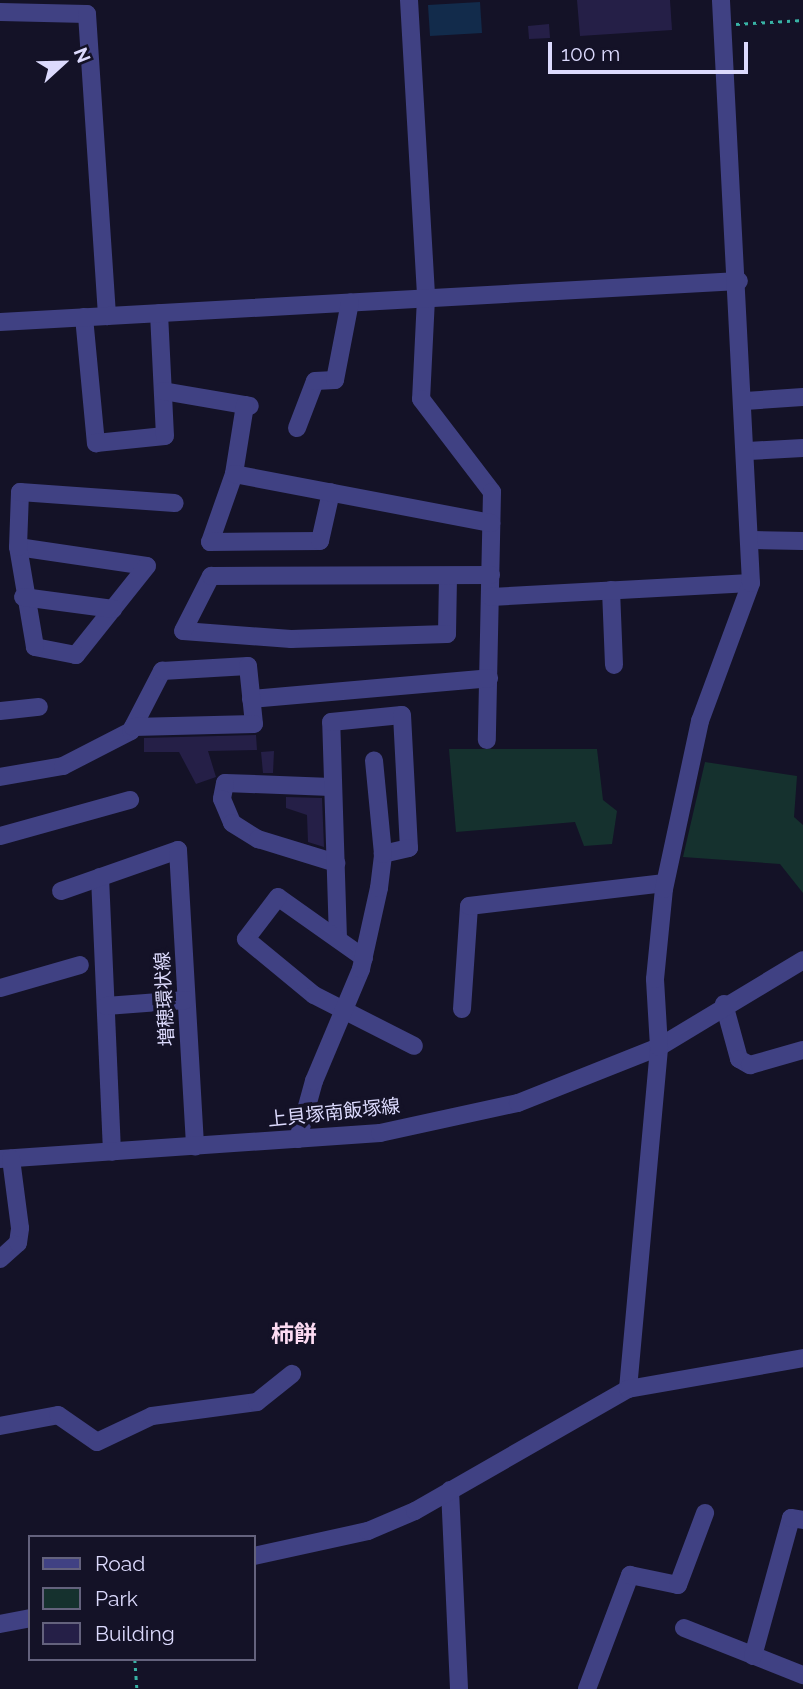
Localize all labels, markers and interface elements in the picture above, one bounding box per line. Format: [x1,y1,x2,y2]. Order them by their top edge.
north arrow [28,28,98,98]
scale bar [551,28,750,72]
text: 100 m [561,41,620,66]
text: N [70,44,95,66]
street label: 増穂環状線 [151,951,179,1047]
street label: 上貝塚南飯塚線 [267,1095,401,1131]
district label: 柿餅 [271,1320,317,1348]
legend [28,1535,256,1661]
text: Road [95,1551,145,1576]
text: Park [95,1586,138,1611]
text: Building [95,1621,175,1646]

